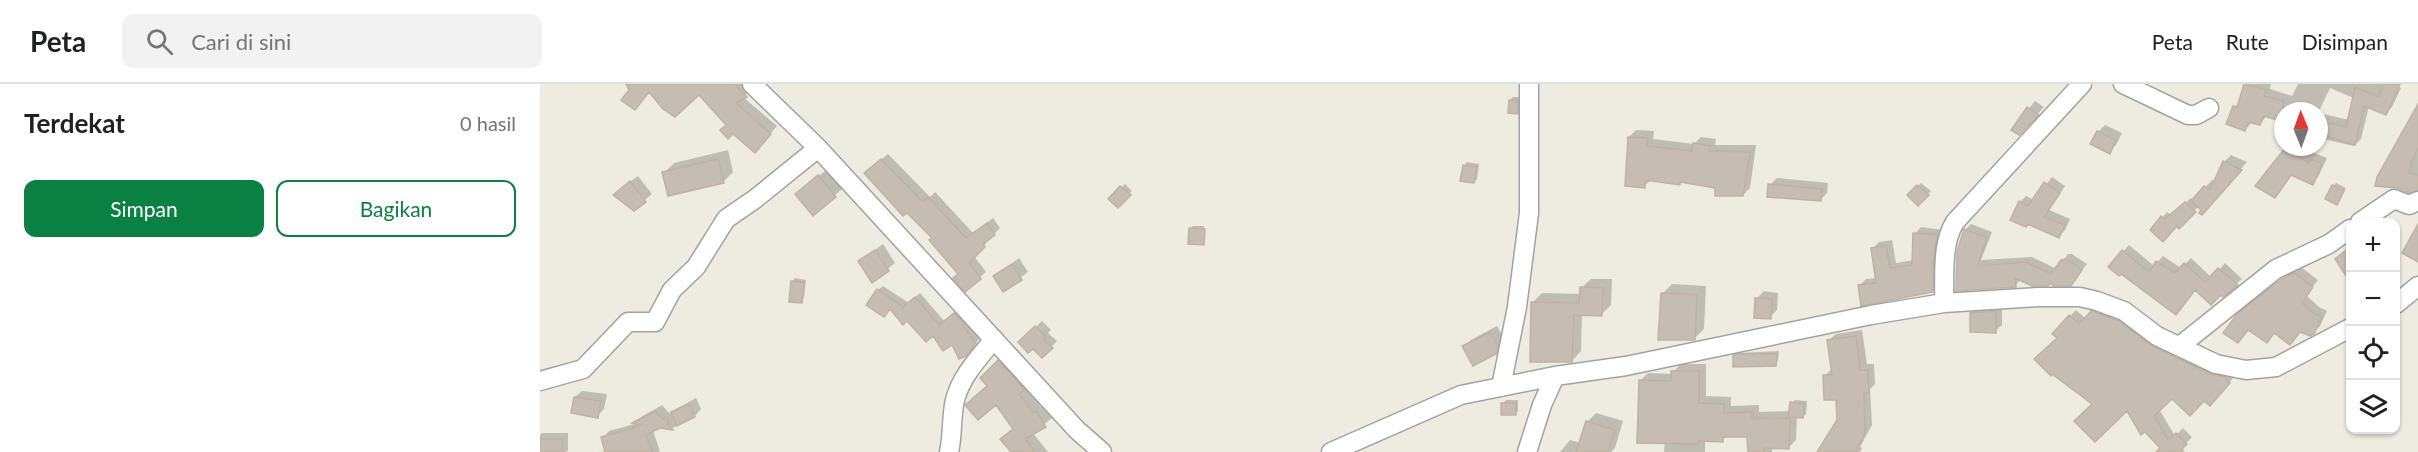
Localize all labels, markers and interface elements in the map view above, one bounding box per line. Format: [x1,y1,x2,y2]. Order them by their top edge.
search box [122,14,542,68]
text: Peta [30,24,86,58]
icon: search [143,25,176,58]
text: Cari di sini [191,28,291,55]
text: Peta [2152,29,2193,54]
text: Rute [2226,29,2269,54]
text: Disimpan [2302,29,2388,54]
north arrow [2274,102,2328,156]
text: Terdekat [24,107,125,139]
text: 0 hasil [460,111,516,135]
button: Simpan [24,180,264,237]
button: Bagikan [276,180,516,237]
map controls [2346,218,2400,434]
button: + [2346,218,2400,272]
button: − [2346,272,2400,326]
button: locate [2346,326,2400,380]
button: layers [2346,380,2400,434]

